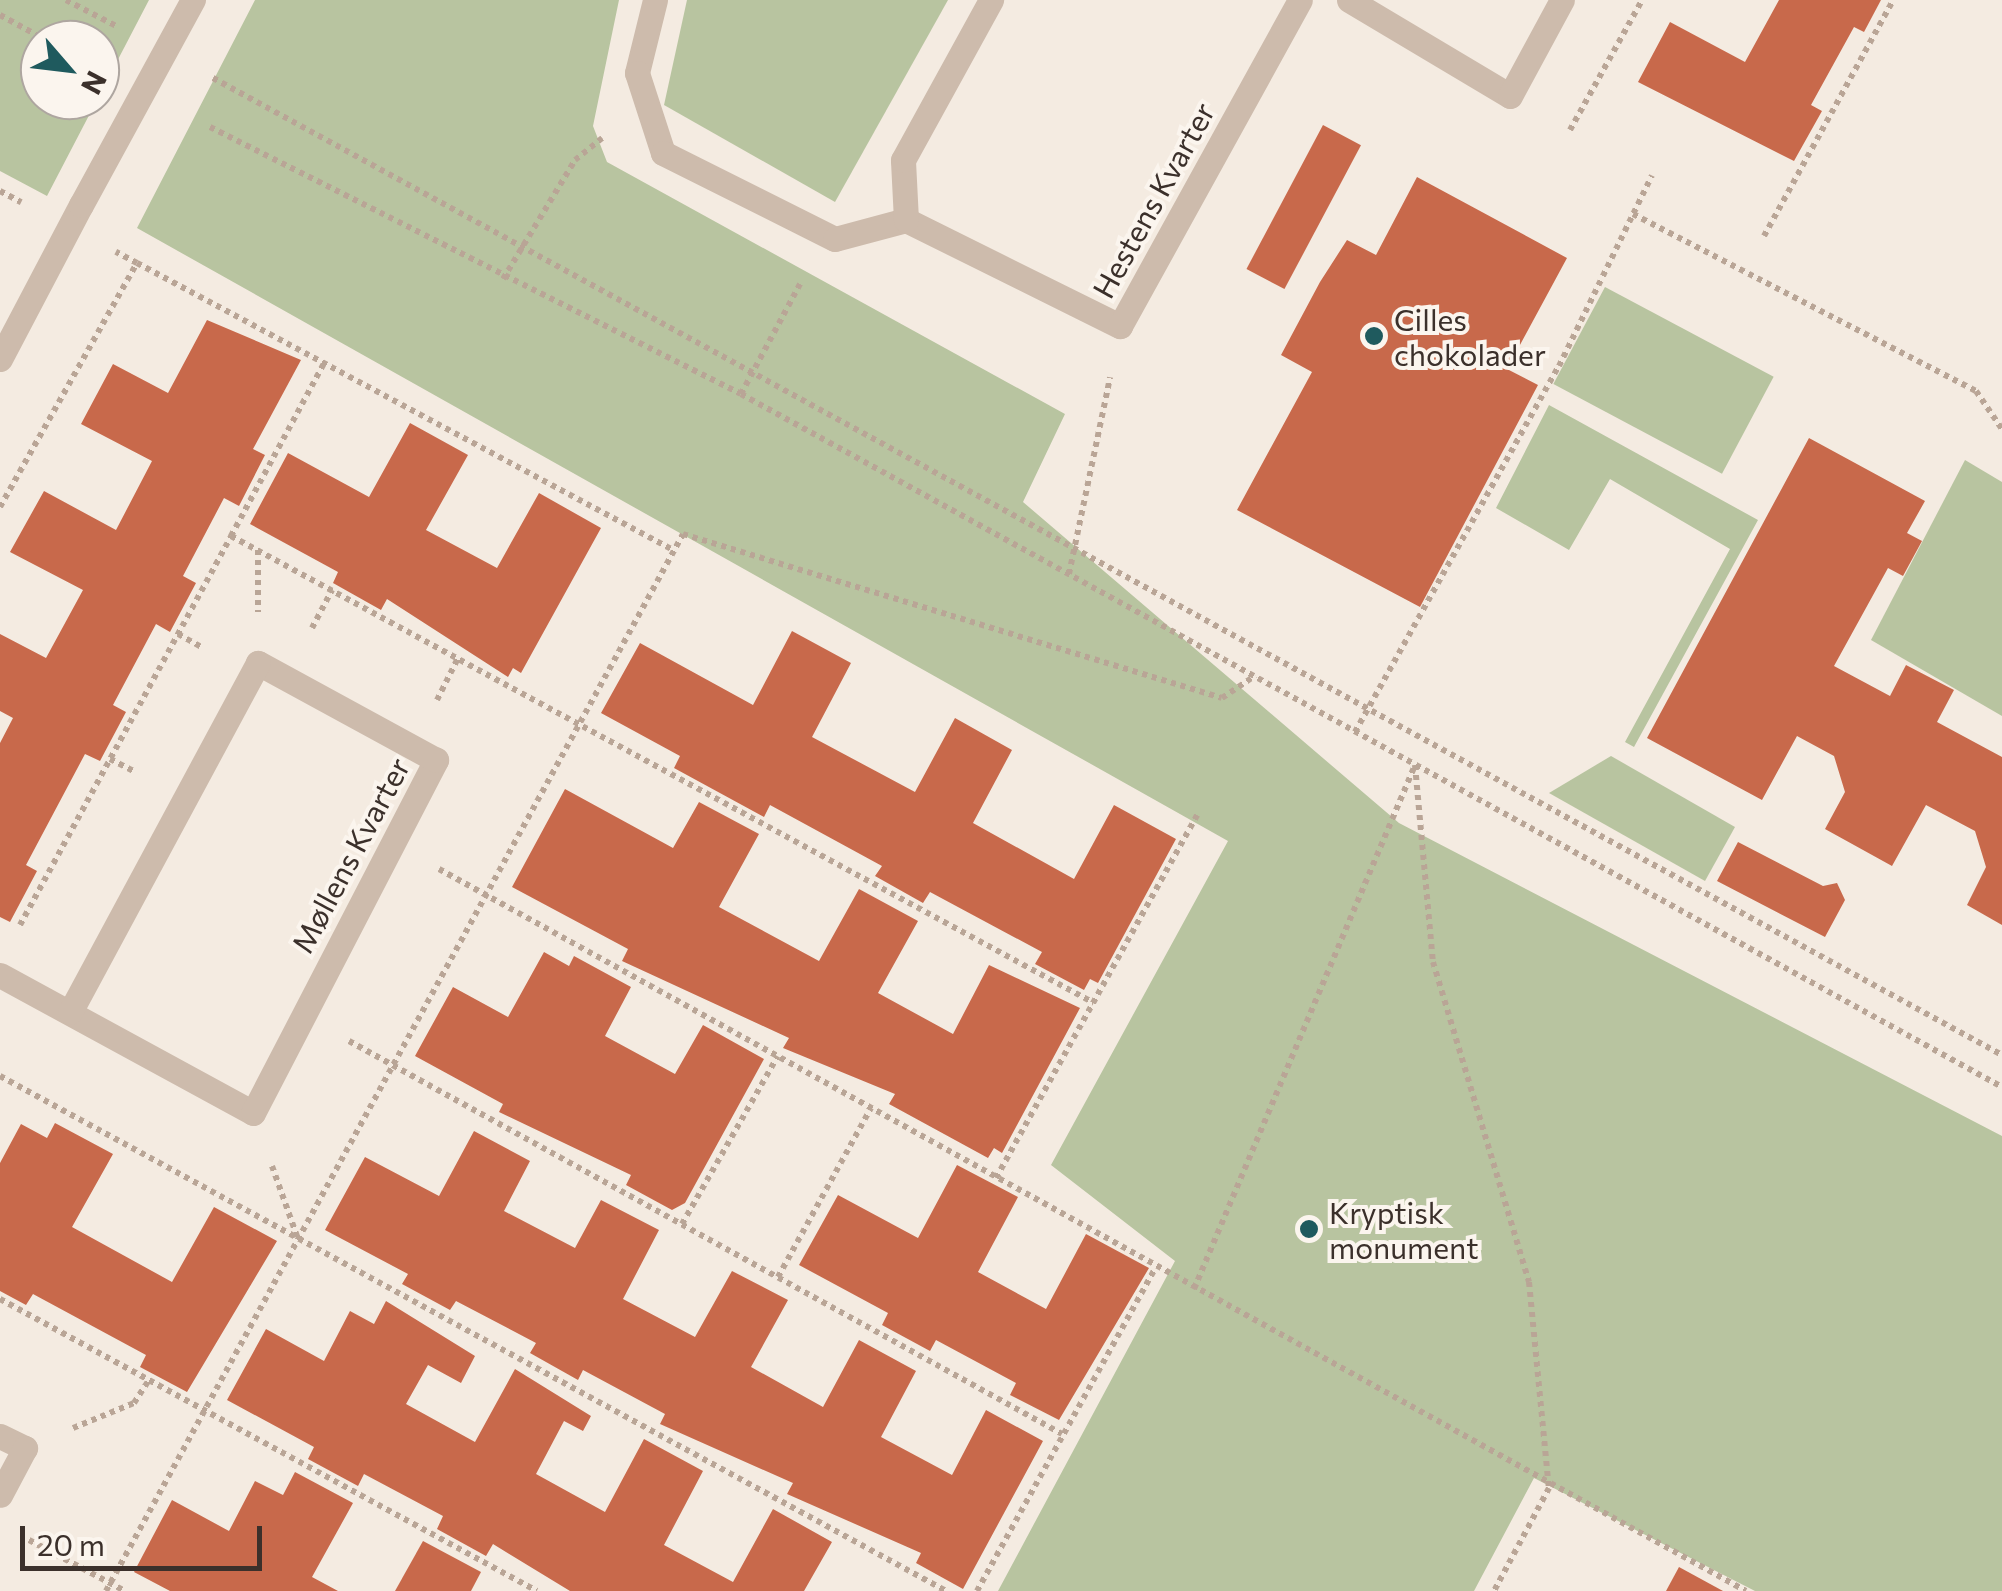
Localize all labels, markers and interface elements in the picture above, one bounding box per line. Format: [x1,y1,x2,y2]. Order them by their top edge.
north arrow [20,20,120,120]
text: N [75,66,115,100]
street label: Hestens Kvarter [1084,96,1222,304]
place label: Cilles chokolader [1394,301,1546,372]
marker: Cilles chokolader [1363,325,1385,347]
street label: Møllens Kvarter [283,751,417,959]
place label: Kryptisk monument [1329,1194,1479,1264]
marker: Kryptisk monument [1298,1218,1320,1240]
scale bar [25,1506,268,1568]
text: 20 m [37,1525,105,1562]

